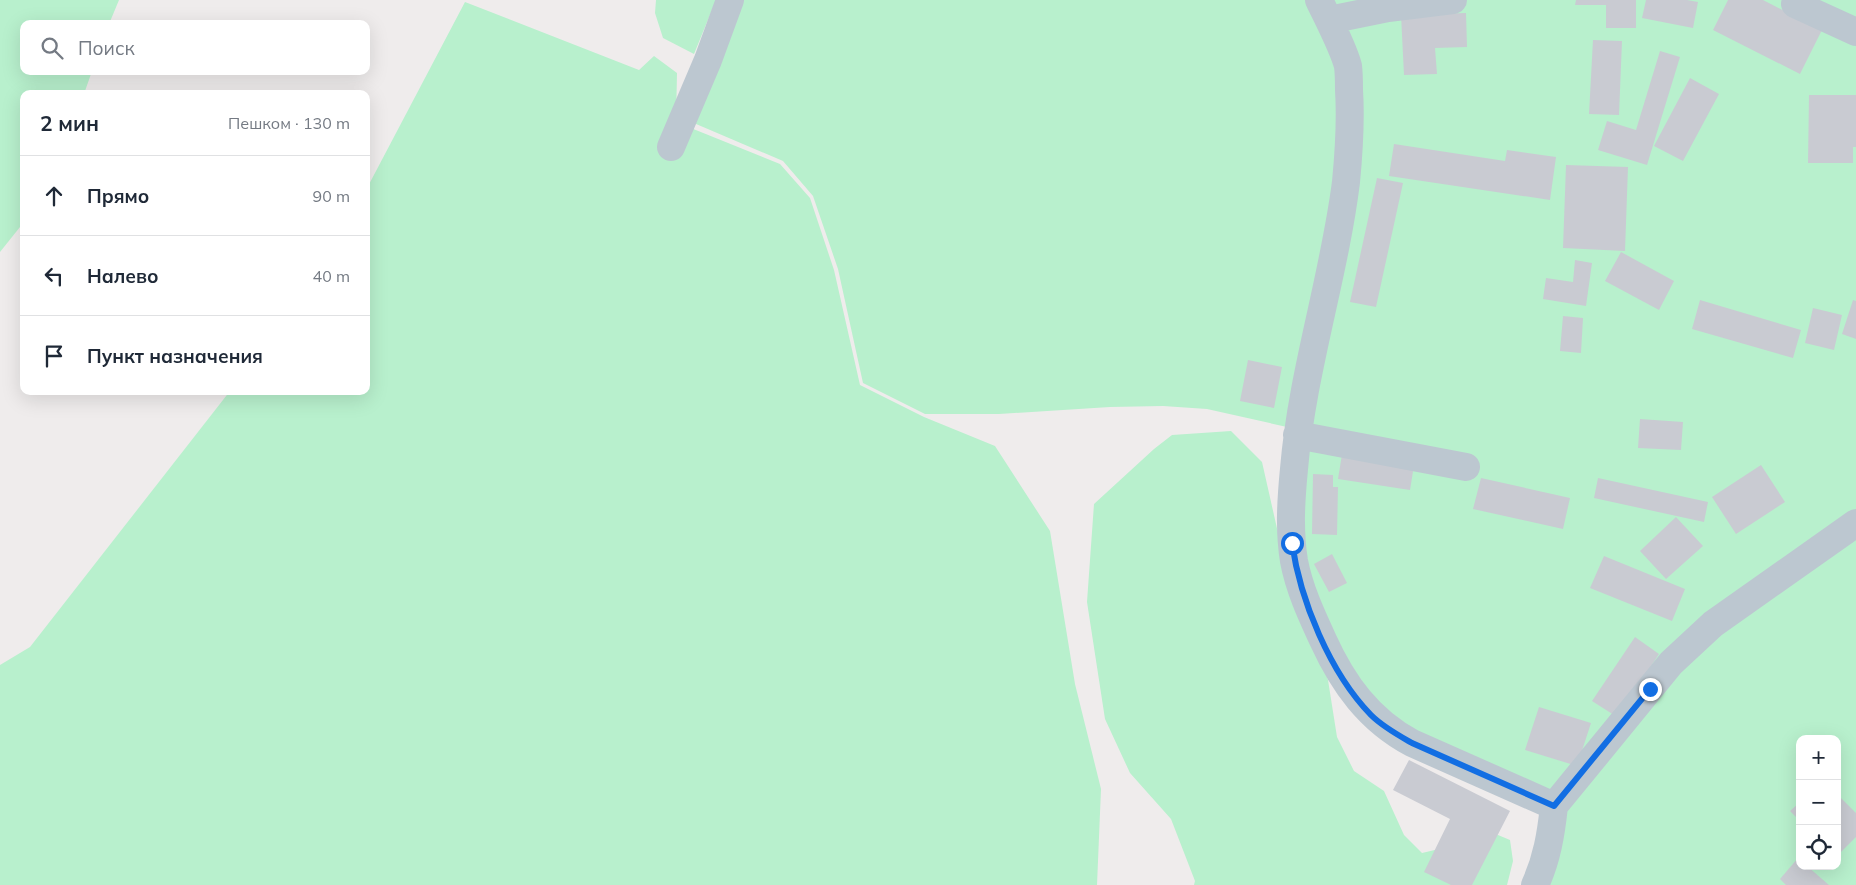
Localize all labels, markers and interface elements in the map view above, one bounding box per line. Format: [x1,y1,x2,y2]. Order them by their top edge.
search box [20,20,370,75]
icon: search [38,34,66,62]
text: Поиск [78,36,135,60]
text: 2 мин [40,110,99,136]
text: Пешком · 130 m [228,113,350,133]
icon: ahead [40,182,68,210]
text: Прямо [87,184,149,208]
text: 90 m [313,186,350,206]
icon: left [40,262,68,290]
text: Налево [87,264,159,288]
text: 40 m [313,266,350,286]
icon: arrive [40,342,68,370]
text: Пункт назначения [87,344,263,368]
route start [1281,532,1304,555]
route end [1639,678,1662,701]
map controls [1796,735,1841,870]
button: + [1796,735,1841,780]
button: − [1796,780,1841,825]
button: locate [1796,825,1841,870]

